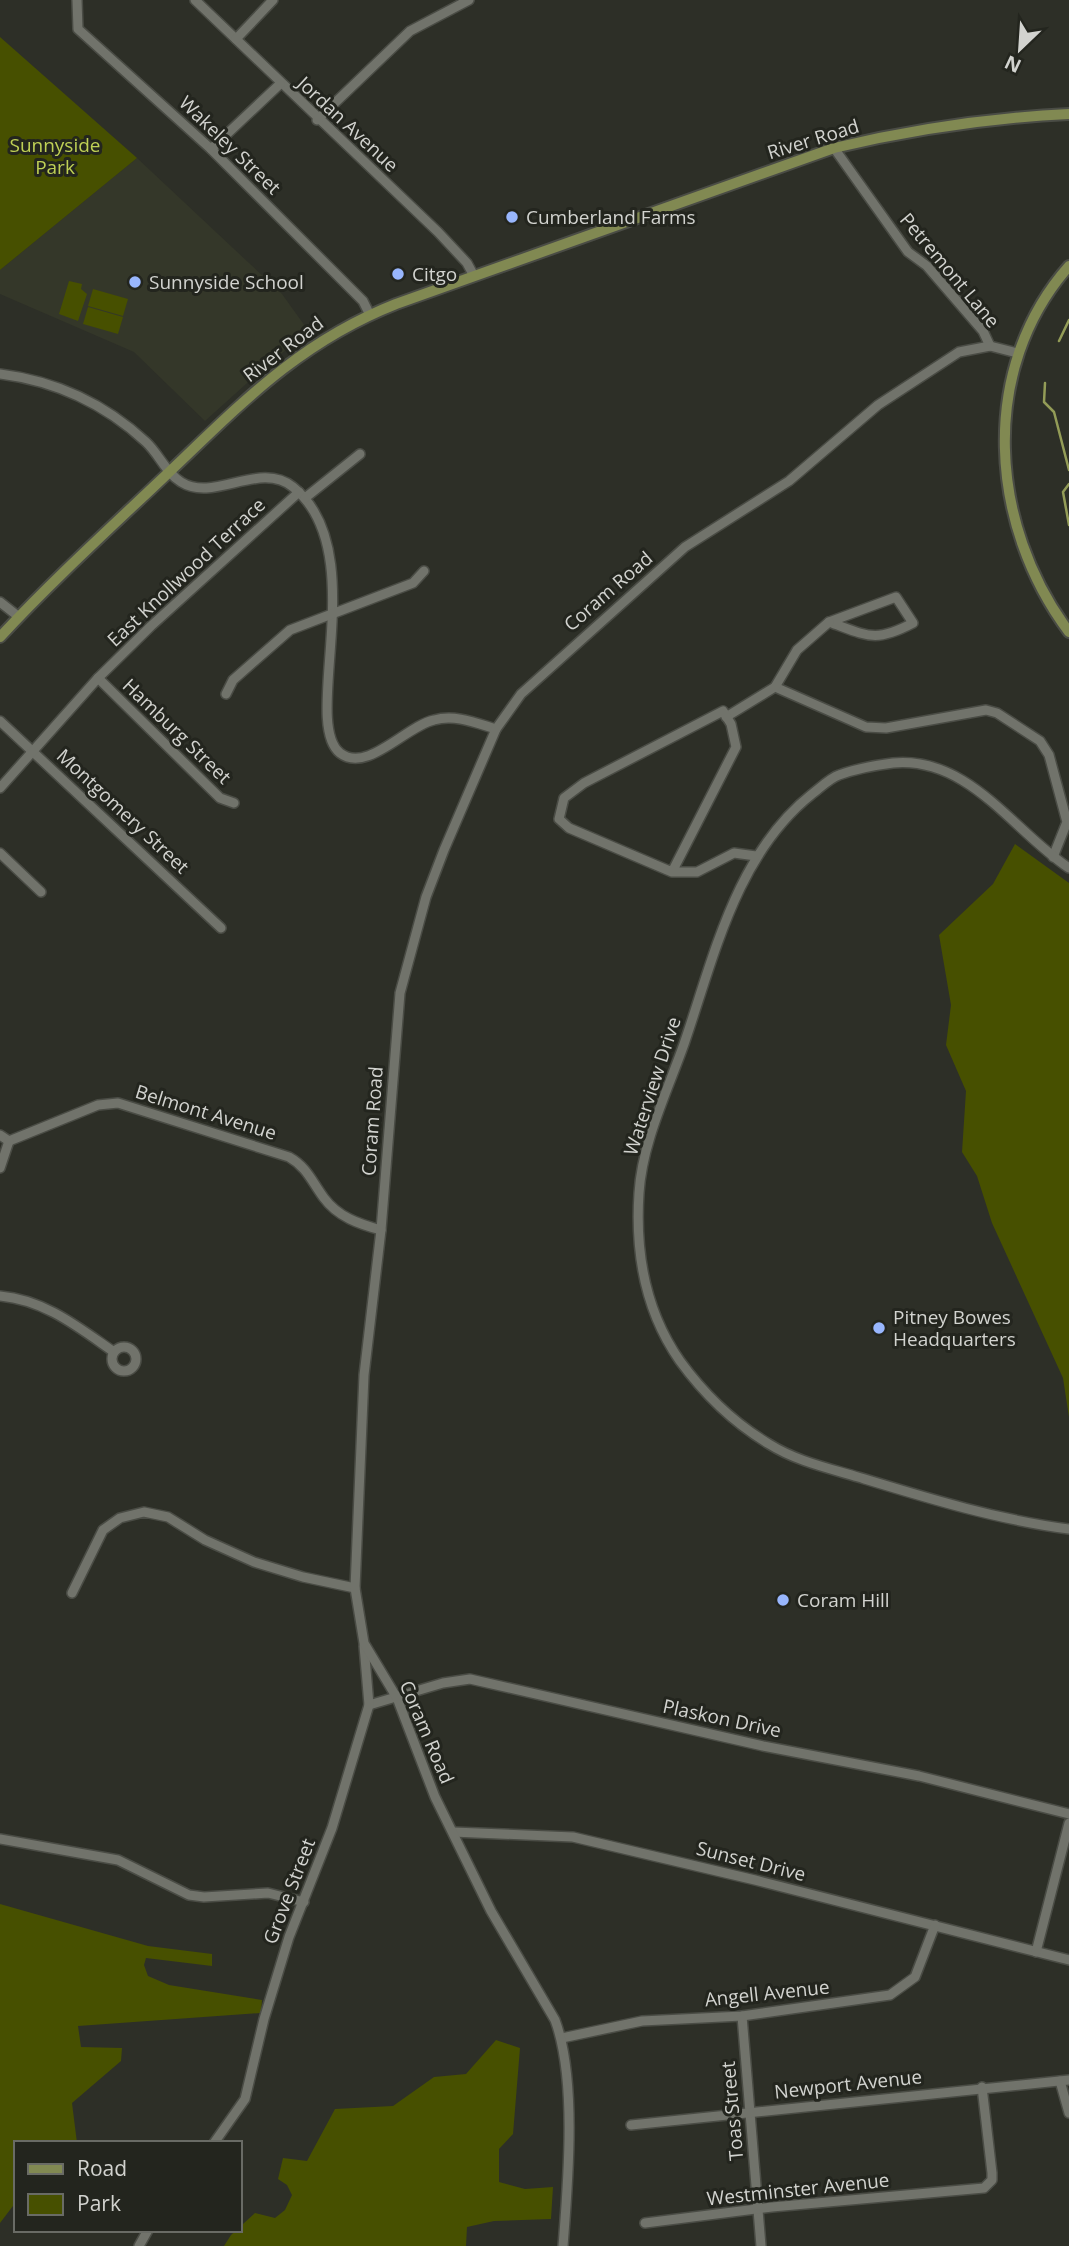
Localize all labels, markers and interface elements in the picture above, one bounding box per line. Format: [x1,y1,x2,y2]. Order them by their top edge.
north arrow [985,14,1055,84]
text: N [1000,49,1025,79]
street label: Jordan Avenue [290,69,404,178]
street label: Wakeley Street [174,90,287,200]
street label: River Road [764,113,862,165]
park label: Sunnyside Park [9,132,101,180]
place label: Cumberland Farms [526,204,696,230]
street label: Petremont Lane [894,207,1006,333]
marker: Cumberland Farms [504,209,520,225]
place label: Citgo [412,261,457,287]
marker: Citgo [390,266,406,282]
place label: Sunnyside School [149,269,304,295]
marker: Sunnyside School [127,274,143,290]
street label: River Road [237,310,329,388]
street label: East Knollwood Terrace [101,492,271,652]
street label: Coram Road [558,545,658,637]
street label: Hamburg Street [117,672,237,790]
street label: Montgomery Street [51,743,195,879]
street label: Waterview Drive [617,1013,687,1159]
street label: Coram Road [355,1065,389,1177]
street label: Belmont Avenue [132,1078,280,1146]
place label: Pitney Bowes Headquarters [893,1304,1016,1352]
marker: Pitney Bowes Headquarters [871,1320,887,1336]
place label: Coram Hill [797,1587,890,1613]
marker: Coram Hill [775,1592,791,1608]
street label: Coram Road [394,1676,460,1788]
street label: Plaskon Drive [660,1693,784,1743]
street label: Grove Street [257,1834,321,1948]
street label: Sunset Drive [694,1835,808,1887]
street label: Angell Avenue [703,1974,831,2012]
street label: Toas Street [715,2060,749,2162]
street label: Newport Avenue [773,2063,923,2105]
legend [14,2141,242,2232]
text: Road [77,2154,127,2182]
street label: Westminster Avenue [705,2166,891,2212]
text: Park [77,2189,121,2217]

